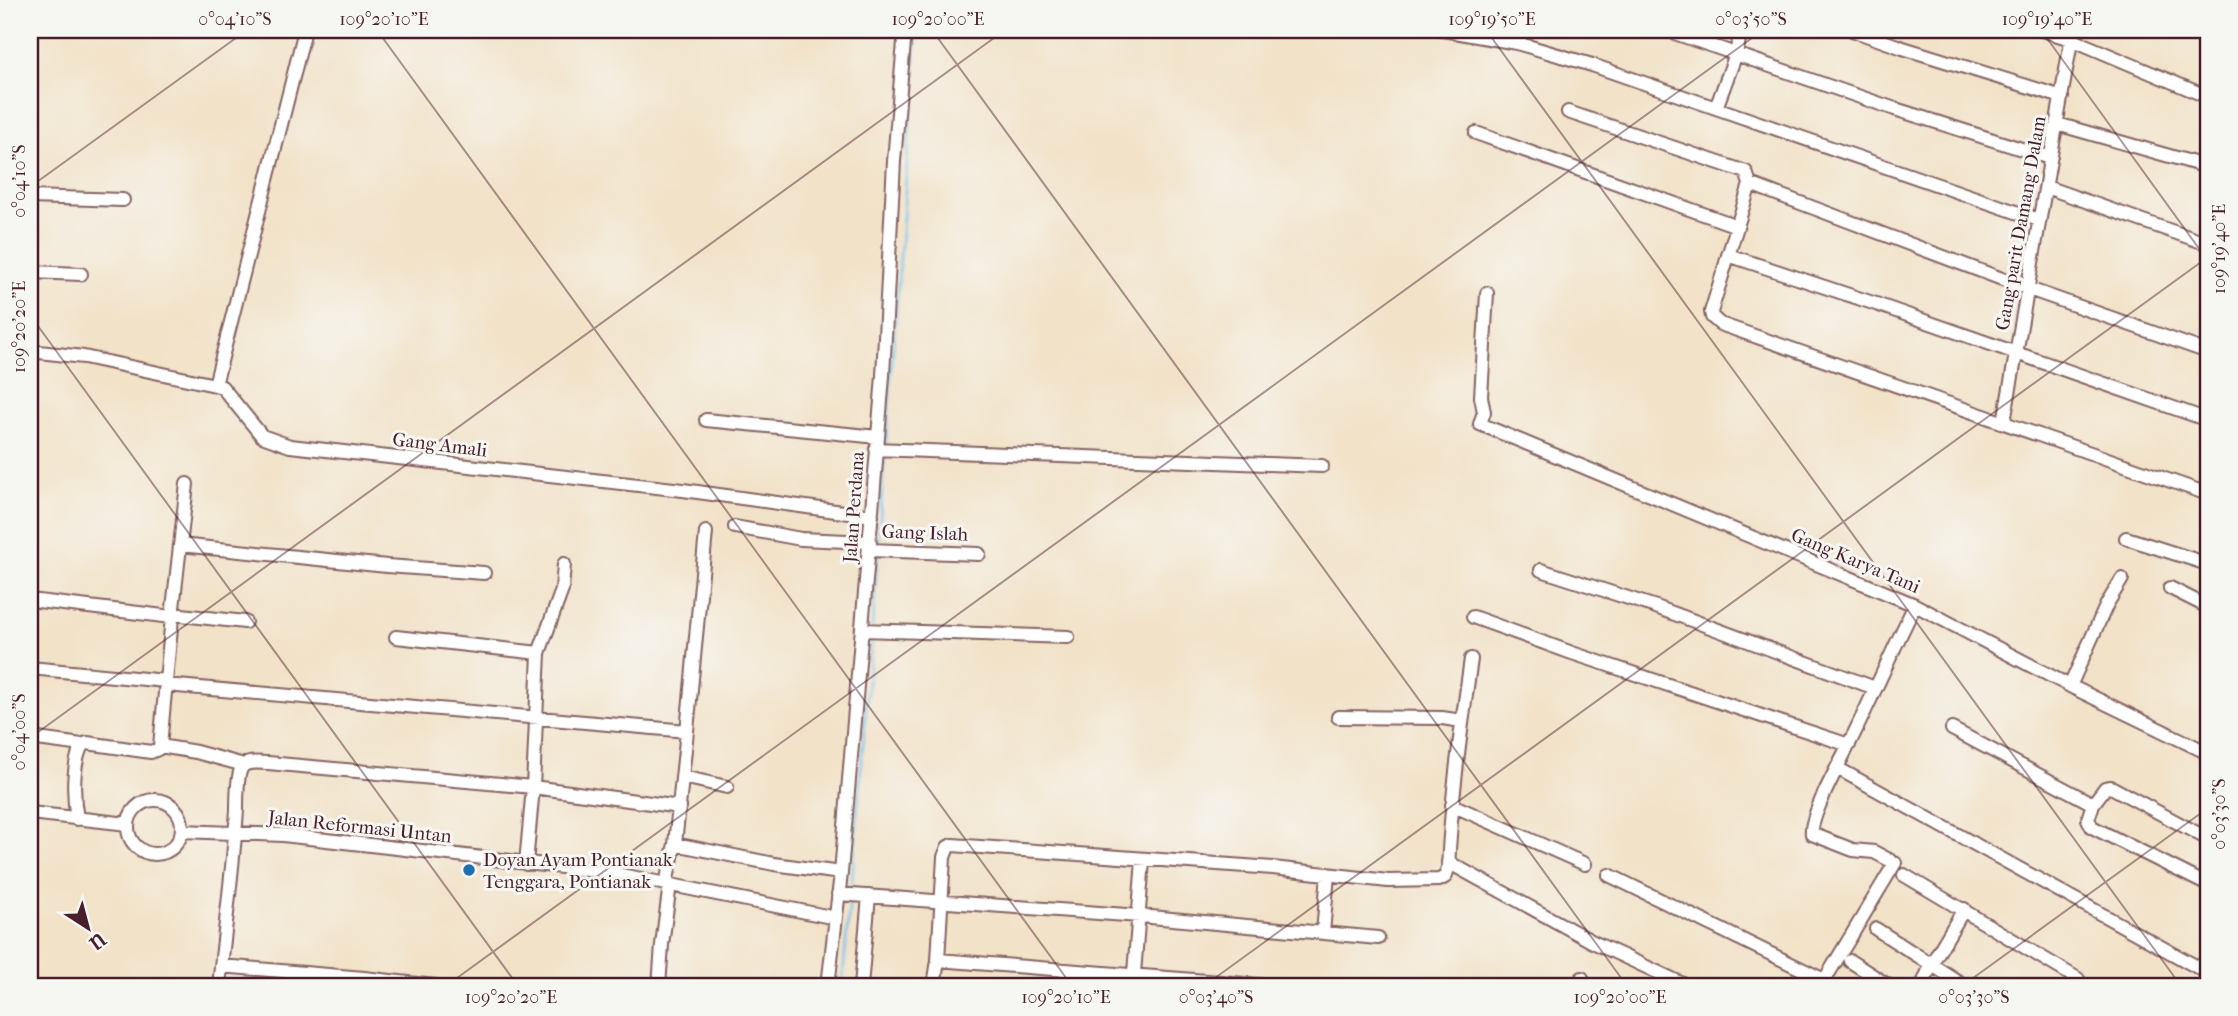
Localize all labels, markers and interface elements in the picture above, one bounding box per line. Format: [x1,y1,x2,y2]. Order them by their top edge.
text: 0°04'10"S [198,9,272,30]
text: 109°20'10"E [339,9,429,30]
text: 109°20'00"E [891,9,985,30]
text: 109°19'50"E [1448,9,1536,30]
text: 0°03'50"S [1715,9,1787,30]
text: 109°19'40"E [2002,9,2092,30]
street label: Gang parit Damang Dalam [1991,114,2051,332]
text: 0°04'10"S [9,144,30,218]
text: 109°19'40"E [2209,204,2230,294]
text: 109°20'20"E [9,281,30,373]
street label: Gang Amali [391,428,489,462]
street label: Jalan Perdana [839,450,869,566]
street label: Gang Islah [881,520,969,546]
street label: Gang Karya Tani [1788,524,1924,598]
text: 0°04'00"S [9,694,30,770]
text: 0°03'30"S [2209,778,2230,850]
street label: Jalan Reformasi Untan [265,806,453,848]
place label: Doyan Ayam Pontianak Tenggara, Pontianak [483,849,673,893]
marker: Doyan Ayam Pontianak Tenggara, Pontianak [461,862,477,878]
north arrow [52,894,122,964]
text: U [85,927,111,954]
text: 109°20'20"E [465,987,557,1008]
text: 109°20'10"E [1021,987,1111,1008]
text: 0°03'40"S [1179,987,1253,1008]
text: 109°20'00"E [1573,987,1667,1008]
text: 0°03'30"S [1938,987,2010,1008]

